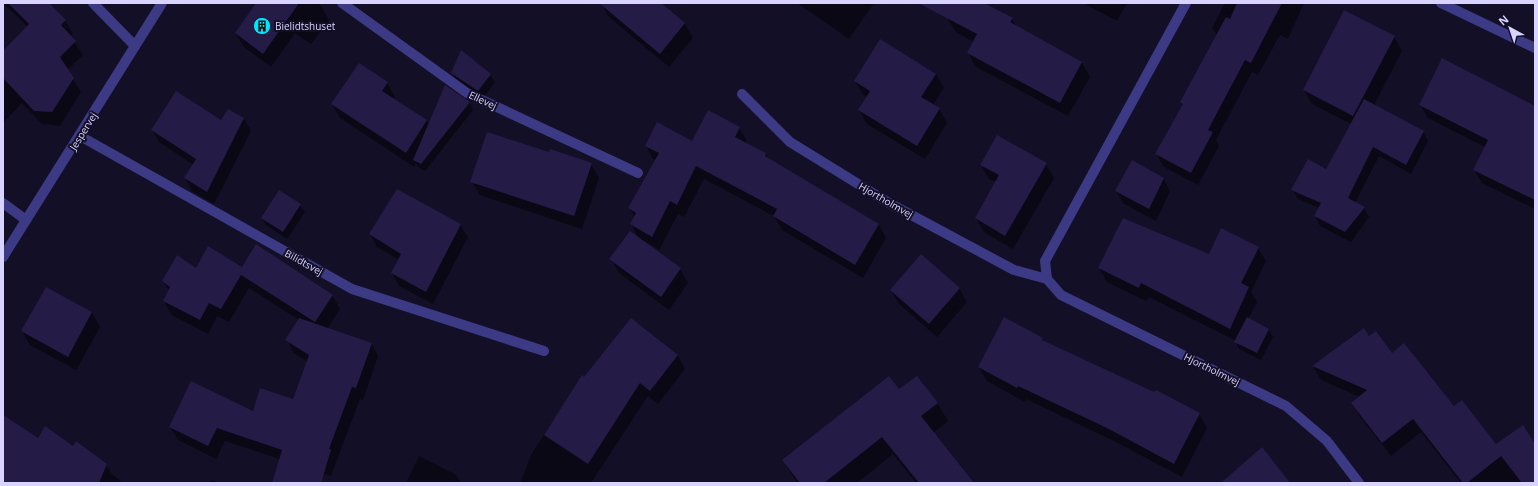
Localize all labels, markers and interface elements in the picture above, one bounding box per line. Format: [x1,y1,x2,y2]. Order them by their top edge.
north arrow [1490,8,1530,48]
text: N [1495,11,1512,29]
building icon: Bielidtshuset [252,16,272,36]
place label: Bielidtshuset [275,19,336,33]
street label: Ellevej [467,87,499,113]
street label: Jespervej [65,109,100,153]
street label: Hjortholmvej [856,179,916,221]
street label: Bilidtsvej [282,246,326,278]
street label: Hjortholmvej [1182,349,1242,389]

